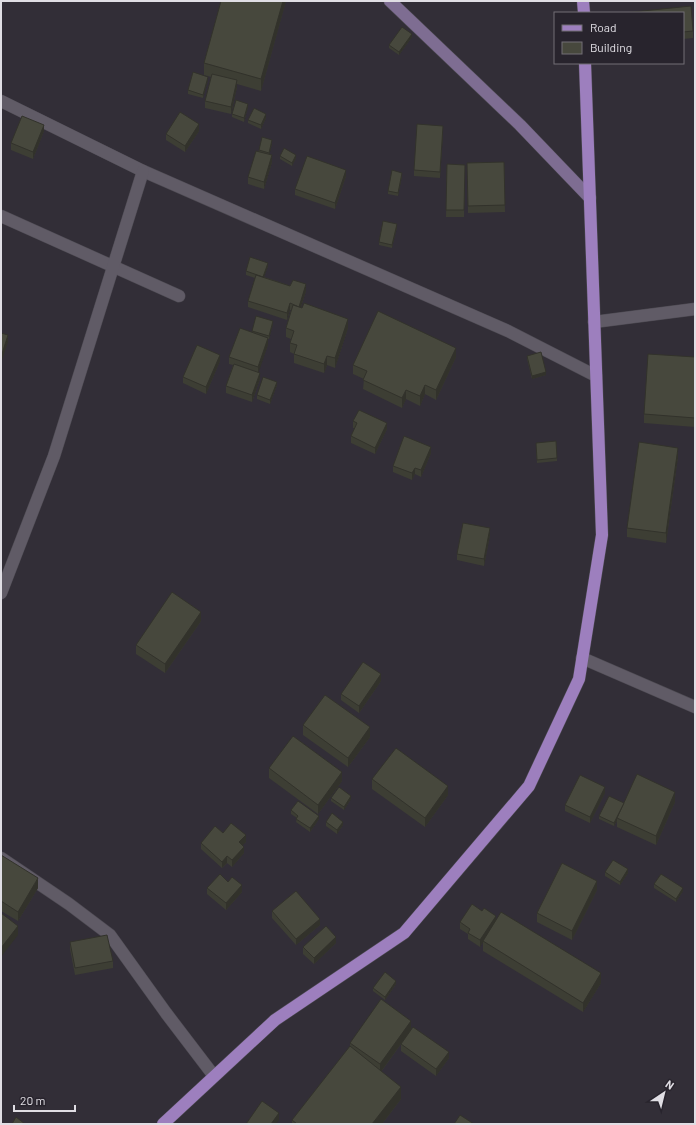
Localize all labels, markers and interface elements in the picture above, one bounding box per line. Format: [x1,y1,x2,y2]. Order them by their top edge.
legend [554,12,684,64]
text: Road [590,20,617,34]
text: Building [590,40,632,54]
north arrow [644,1073,684,1113]
text: N [663,1077,677,1092]
scale bar [14,1087,75,1113]
text: 20 m [20,1093,46,1107]

